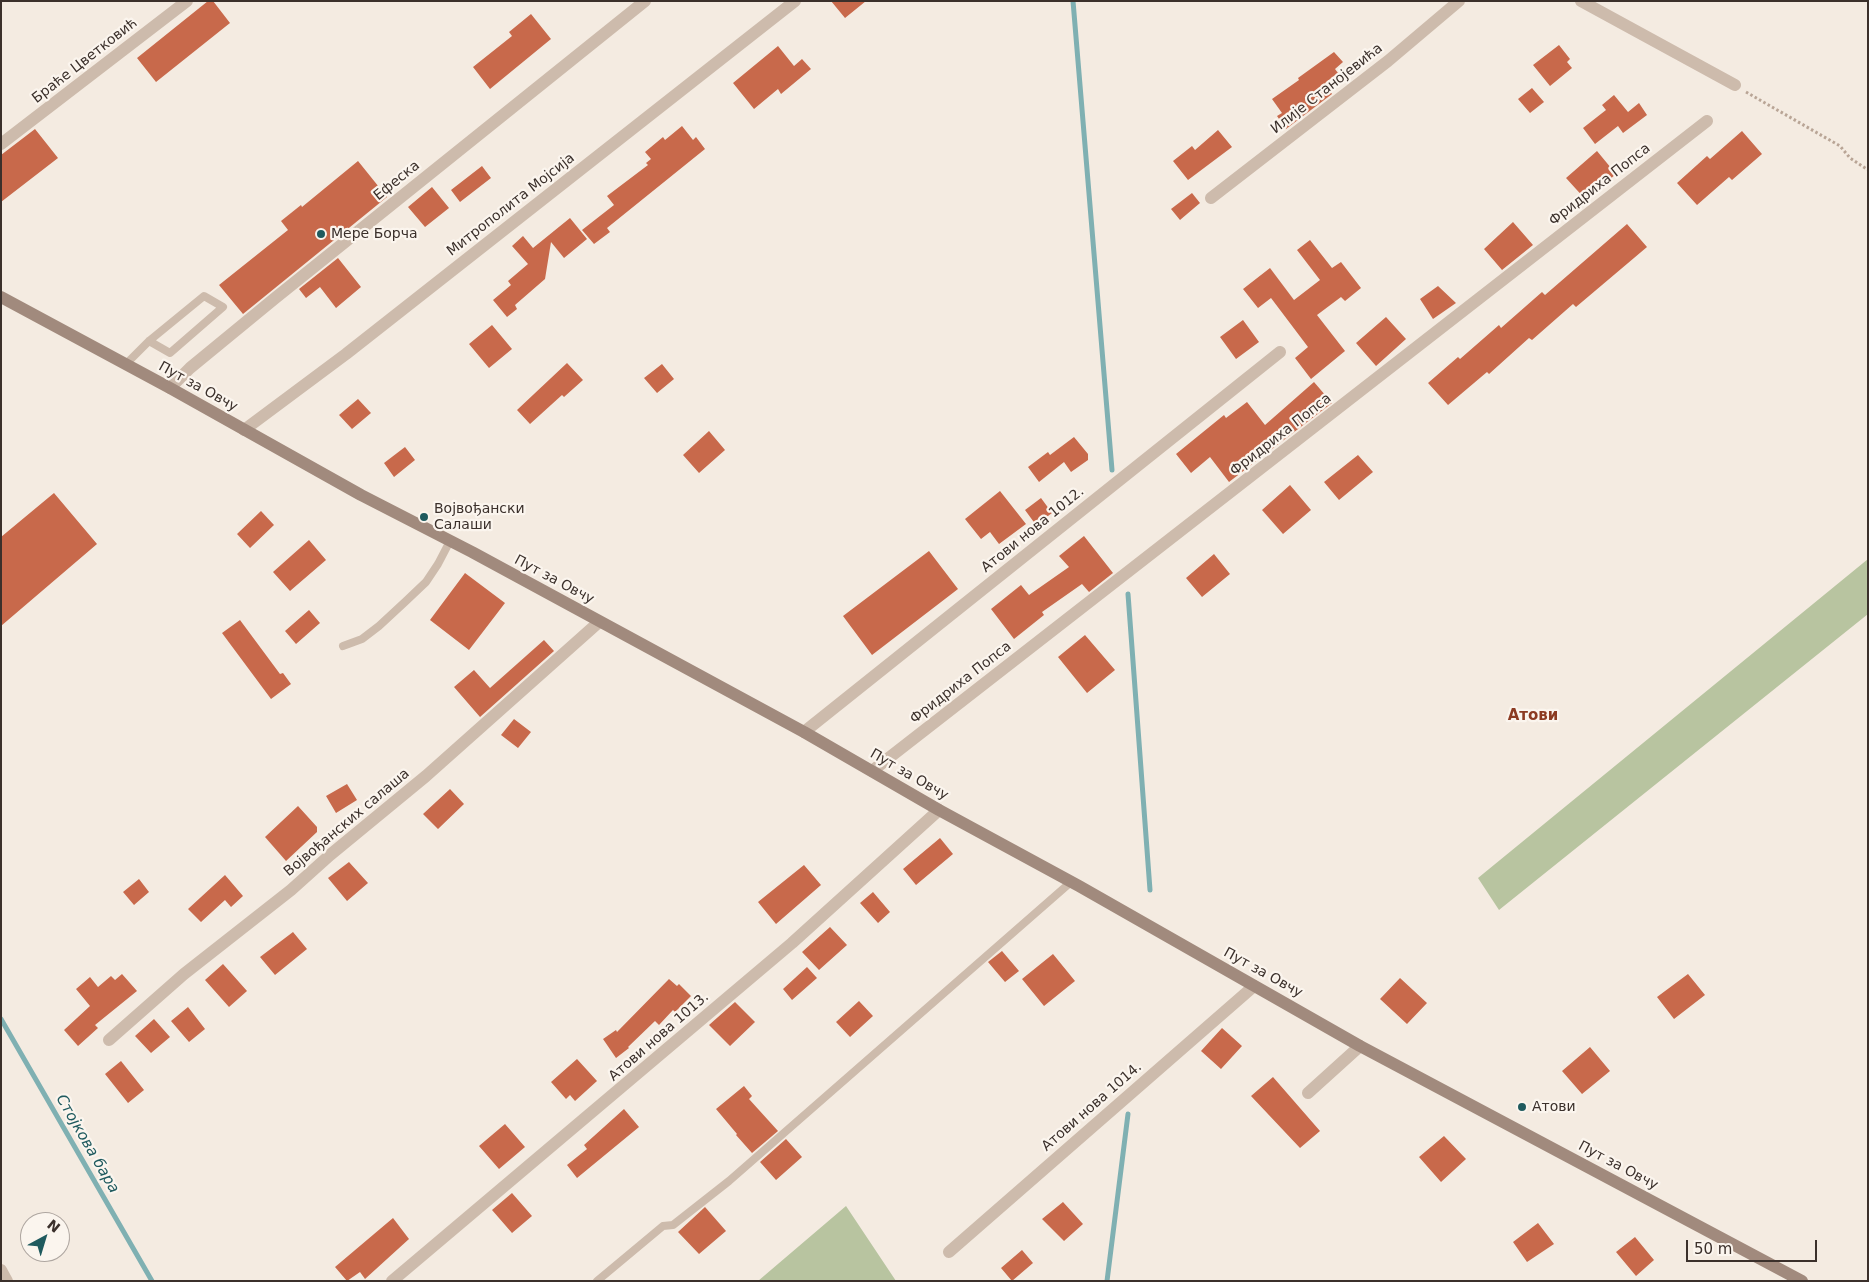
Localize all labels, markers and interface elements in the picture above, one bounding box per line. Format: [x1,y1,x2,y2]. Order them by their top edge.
street label: Браће Цветковић [29,15,141,107]
street label: Илије Станојевића [1268,40,1386,138]
street label: Фридриха Попса [1546,140,1654,230]
street label: Митрополита Мојсија [444,150,578,260]
street label: Ефеска [371,157,423,205]
place label: Мере Борча [331,226,418,242]
marker: Мере Борча [315,228,327,240]
street label: Пут за Овчу [156,358,240,416]
street label: Фридриха Попса [1227,390,1335,480]
street label: Атови нова 1012. [978,483,1088,577]
place label: Војвођански Салаши [434,501,525,534]
marker: Војвођански Салаши [418,511,430,523]
street label: Пут за Овчу [511,552,597,608]
street label: Фридриха Попса [907,638,1015,728]
district label: Атови [1508,707,1558,725]
street label: Пут за Овчу [867,746,951,804]
street label: Војвођанских салаша [281,766,413,880]
street label: Пут за Овчу [1221,944,1305,1002]
street label: Атови нова 1013. [605,989,713,1085]
street label: Атови нова 1014. [1038,1059,1146,1155]
water label: Стојкова бара [52,1092,122,1196]
place label: Атови [1532,1099,1576,1115]
marker: Атови [1516,1101,1528,1113]
street label: Пут за Овчу [1575,1138,1661,1194]
north arrow [20,1212,70,1262]
text: N [44,1216,63,1236]
scale bar [1689,1230,1820,1262]
text: 50 m [1694,1240,1732,1258]

